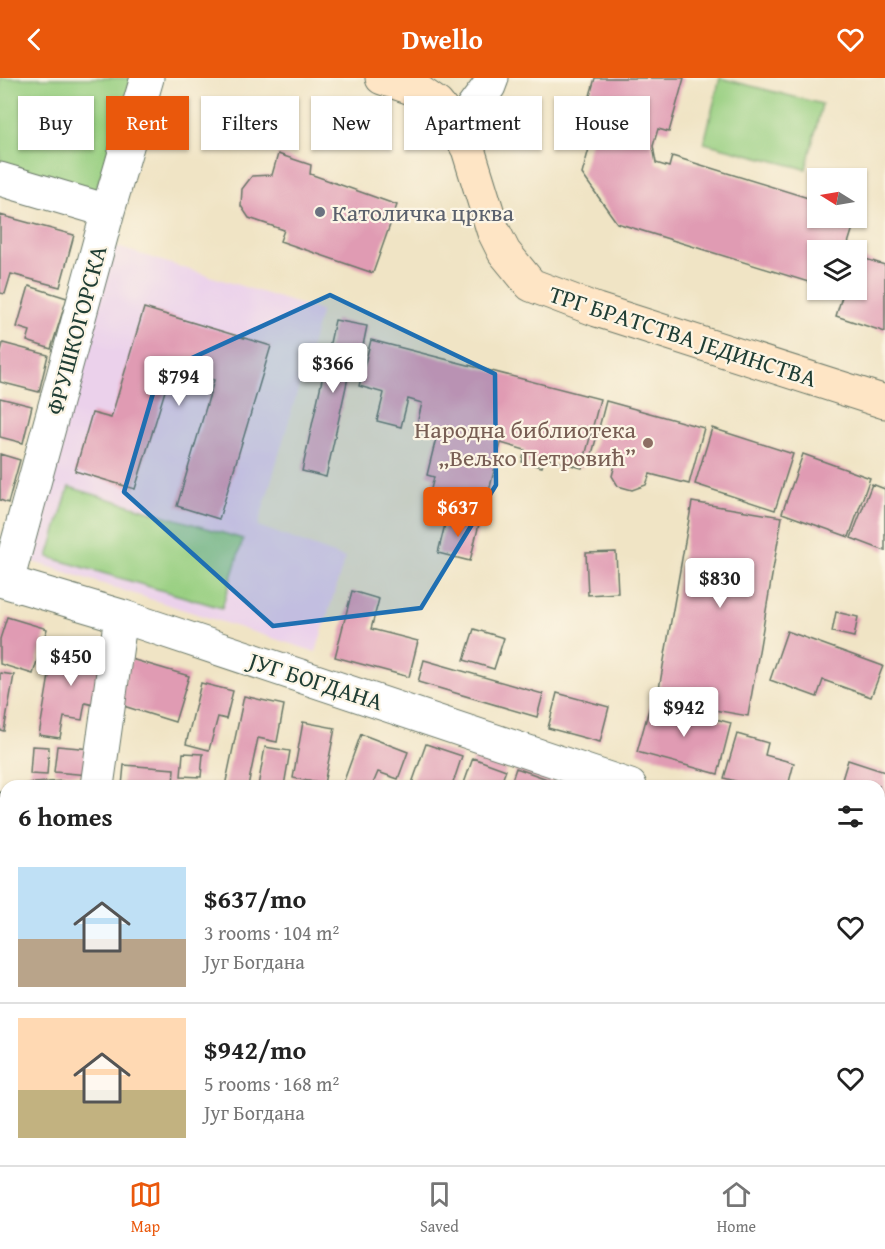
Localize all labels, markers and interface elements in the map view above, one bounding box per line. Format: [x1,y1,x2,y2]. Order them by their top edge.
text: Dwello [402,19,483,59]
icon: back [18,23,51,56]
icon: heart [834,23,867,56]
chip: Buy [18,96,94,150]
chip: Rent [106,96,189,150]
chip: Filters [201,96,299,150]
chip: New [311,96,392,150]
chip: Apartment [404,96,542,150]
chip: House [554,96,650,150]
north arrow [807,168,867,228]
map controls [807,168,867,300]
place label: Католичка црква [332,195,514,230]
marker: Католичка црква [313,205,327,219]
button: layers [807,240,867,300]
street label: ФРУШКОГОРСКА [37,241,116,419]
street label: ТРГ БРАТСТВА ЈЕДИНСТВА [545,276,822,396]
pin: $366 [297,343,369,394]
text: $366 [312,348,354,377]
pin: $794 [143,356,215,407]
text: $794 [158,361,200,390]
place label: Народна библиотека „Вељко Петровић” [414,412,637,475]
marker: Народна библиотека „Вељко Петровић” [641,436,655,450]
pin: $637 [422,487,494,538]
text: $637 [437,492,479,521]
pin: $830 [684,558,756,609]
text: $830 [699,563,741,592]
pin: $450 [35,636,107,687]
text: $450 [50,641,92,670]
street label: ЈУГ БОГДАНА [241,642,388,719]
pin: $942 [648,687,720,738]
text: $942 [663,692,705,721]
text: 6 homes [18,797,113,836]
icon: filters [834,800,867,833]
text: $637/mo [204,879,306,918]
icon: home [66,891,138,963]
icon: heart [834,911,867,944]
text: 3 rooms · 104 m² [204,918,339,947]
text: Југ Богдана [204,947,305,976]
text: $942/mo [204,1030,306,1069]
icon: home [66,1042,138,1114]
icon: heart [834,1062,867,1095]
text: 5 rooms · 168 m² [204,1069,339,1098]
text: Југ Богдана [204,1098,305,1127]
tab: Map [129,1178,162,1238]
tab: Saved [420,1178,459,1238]
tab: Home [717,1178,756,1238]

